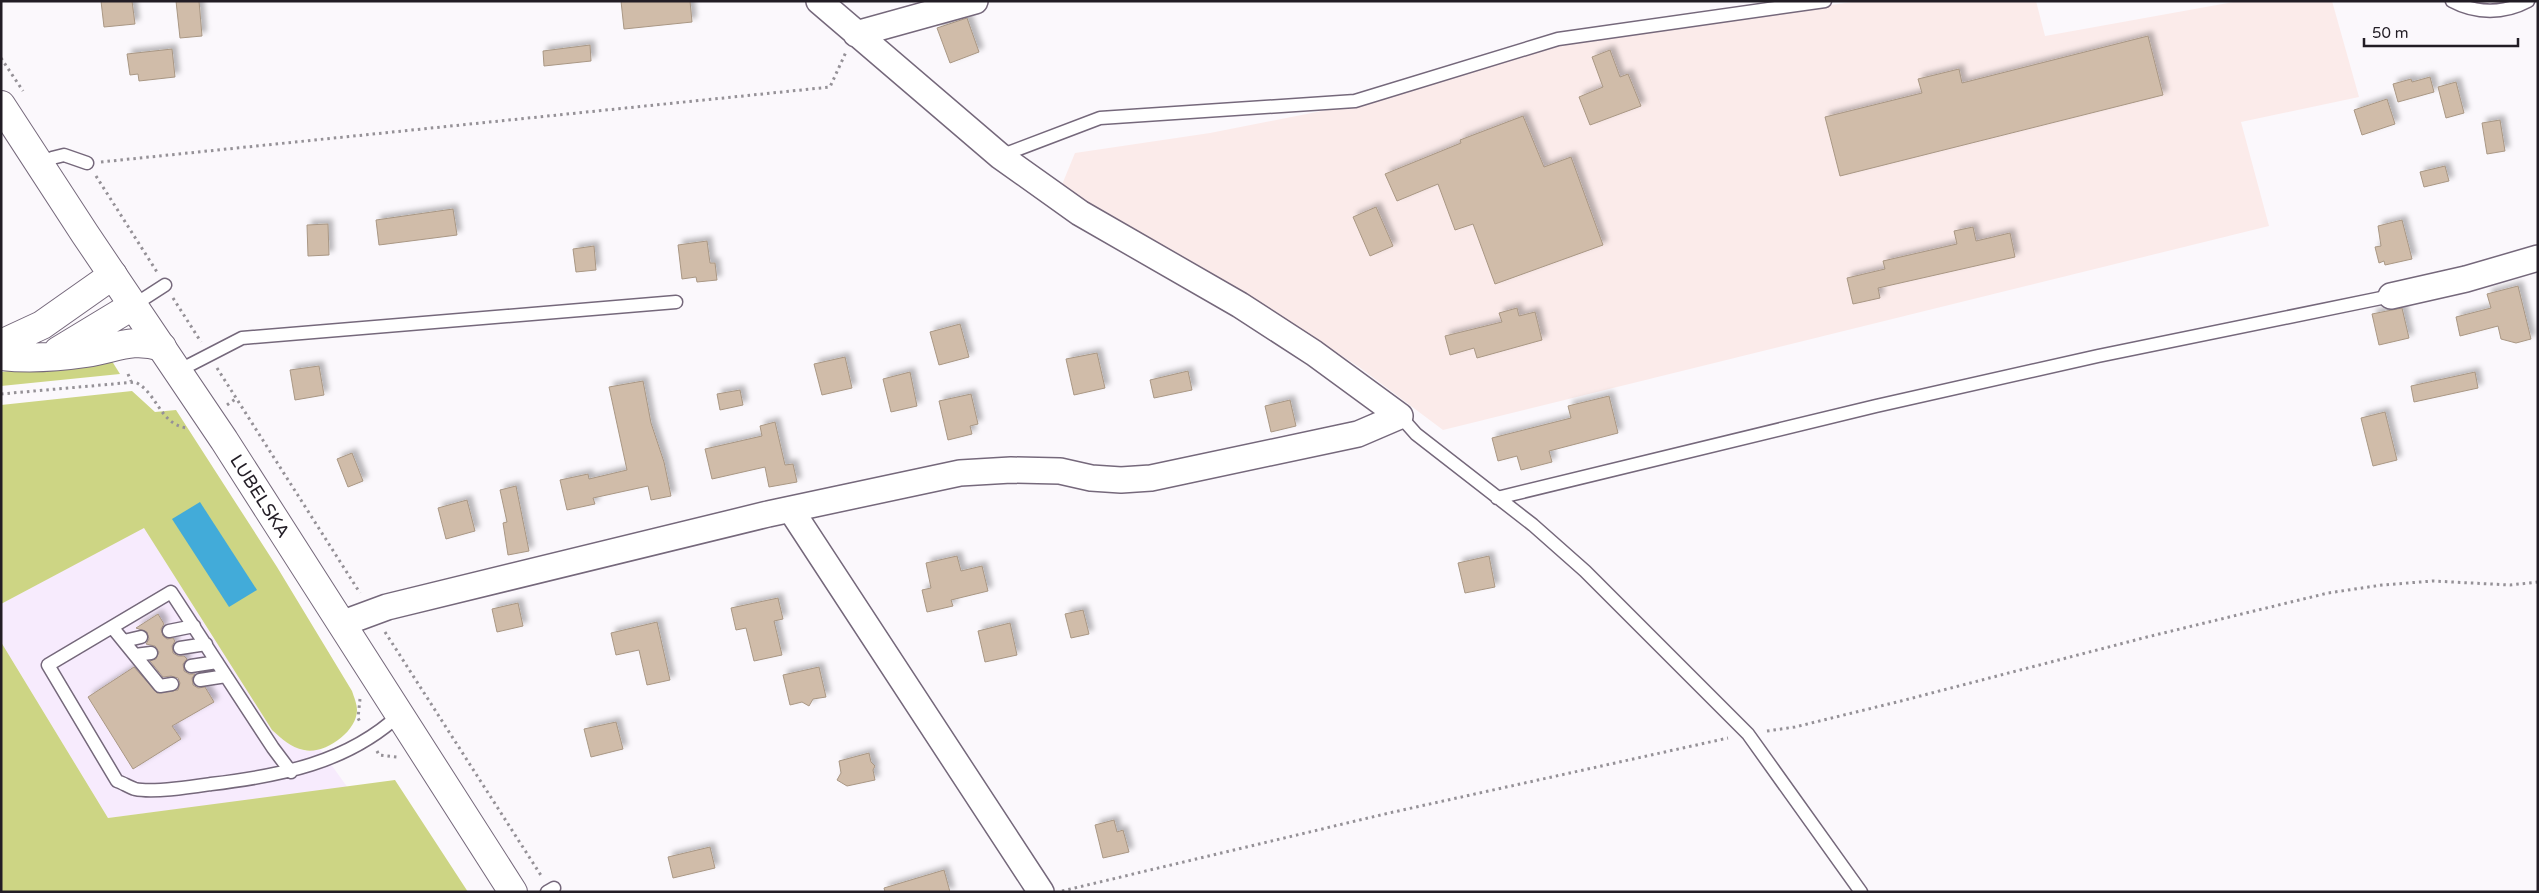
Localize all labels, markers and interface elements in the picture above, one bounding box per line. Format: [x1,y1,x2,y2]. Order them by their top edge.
scale bar [2364,15,2518,47]
text: 50 m [2372,24,2409,42]
street label: LUBELSKA [225,450,295,542]

